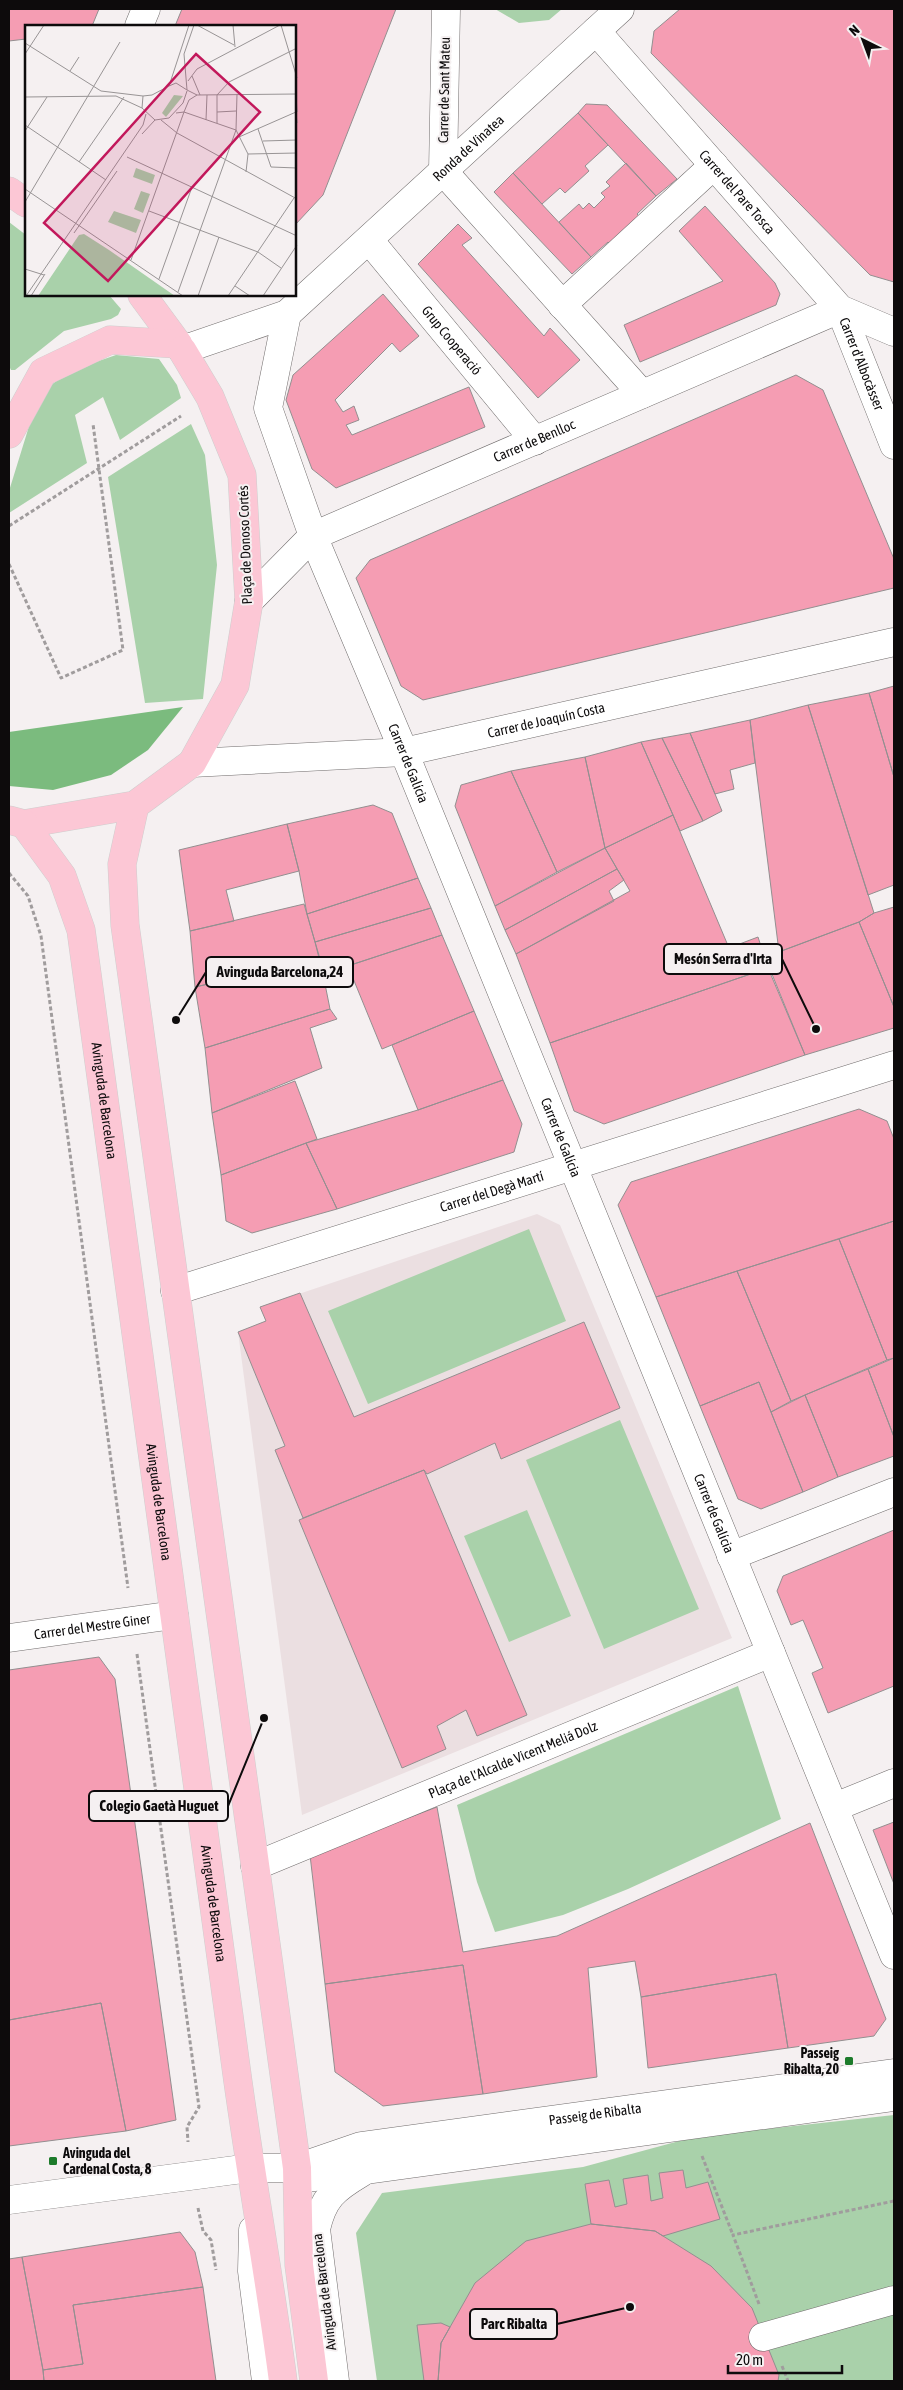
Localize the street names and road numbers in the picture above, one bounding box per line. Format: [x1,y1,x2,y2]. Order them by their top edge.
street label: Carrer de Sant Mateu [435,37,453,143]
street label: Ronda de Vinatea [429,111,507,184]
street label: Carrer del Pare Tosca [696,147,778,237]
street label: Grup Cooperació [419,302,485,378]
street label: Carrer d'Albocàsser [836,315,888,413]
street label: Carrer de Benlloc [491,416,578,465]
street label: Plaça de Donoso Cortés [235,485,255,605]
street label: Carrer de Joaquín Costa [486,699,606,741]
street label: Carrer de Galícia [385,721,432,805]
street label: Avinguda de Barcelona [88,1041,120,1160]
street label: Carrer de Galícia [538,1095,584,1179]
street label: Carrer del Degà Martí [438,1168,546,1215]
street label: Avinguda de Barcelona [143,1443,175,1562]
street label: Carrer de Galícia [691,1471,737,1555]
street label: Carrer del Mestre Giner [33,1610,152,1642]
street label: Plaça de l'Alcalde Vicent Meliá Dolz [426,1718,600,1801]
street label: Avinguda de Barcelona [198,1844,230,1963]
street label: Passeig de Ribalta [548,2100,642,2128]
street label: Avinguda de Barcelona [309,2233,339,2351]

